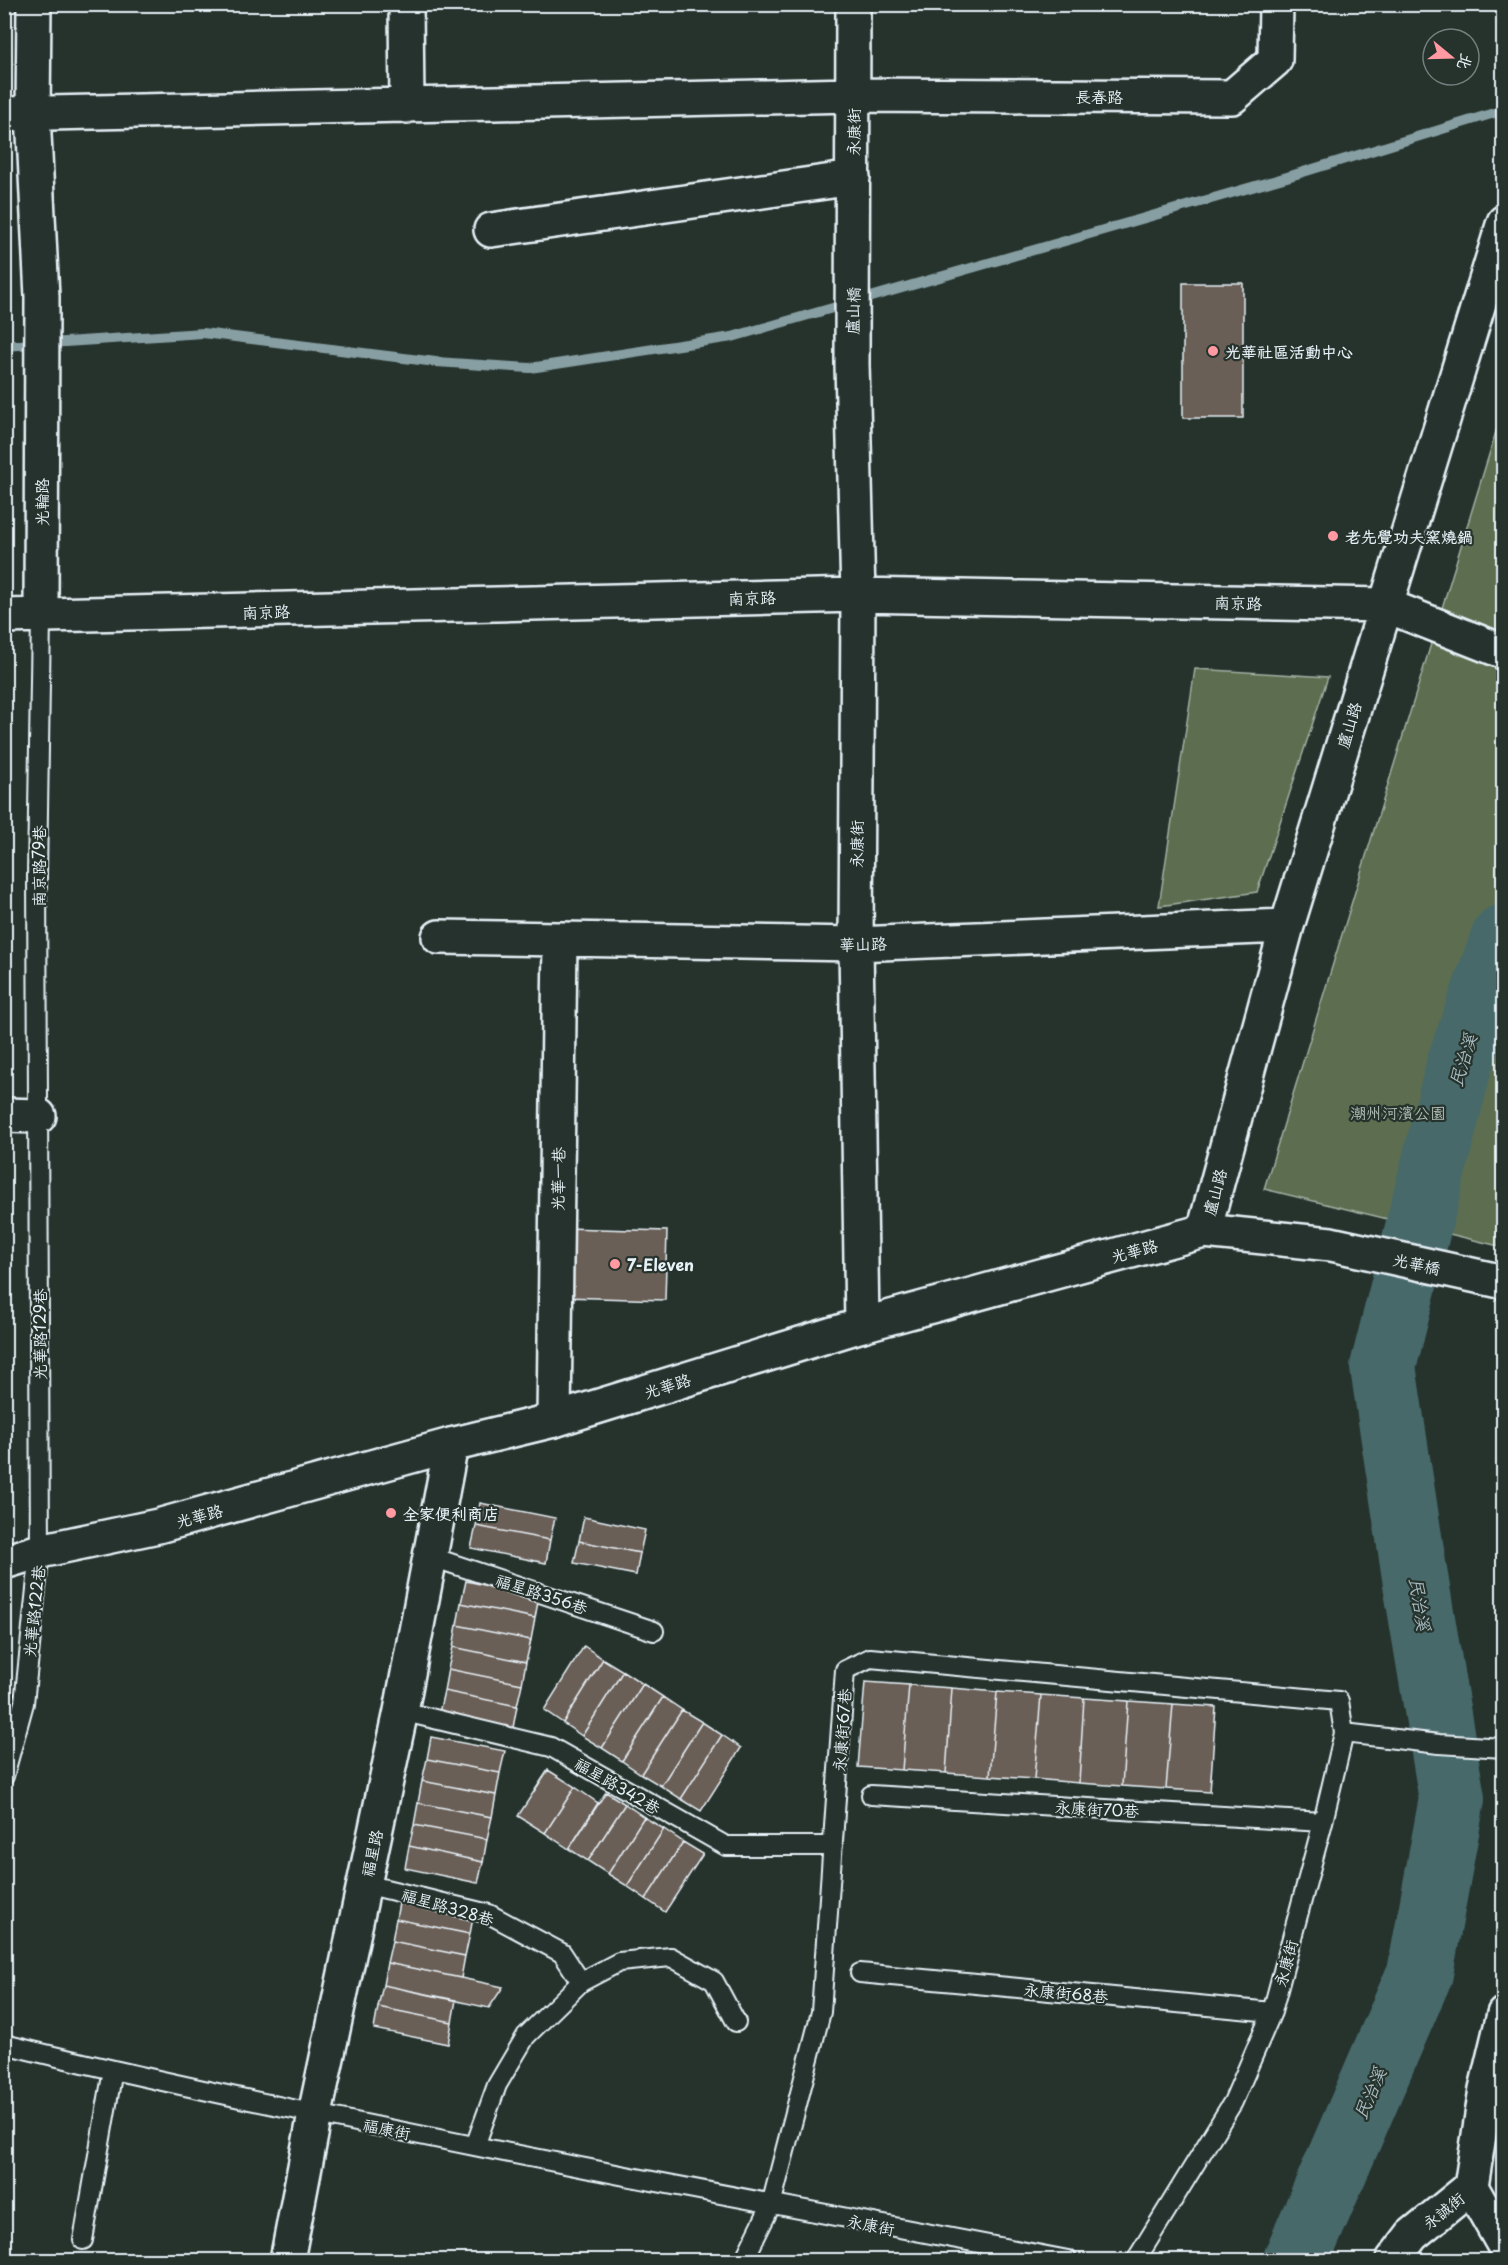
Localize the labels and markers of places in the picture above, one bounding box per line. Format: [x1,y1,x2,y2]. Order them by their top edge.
place label: 光華社區活動中心 [1225,339,1353,363]
marker: 光華社區活動中心 [1206,344,1220,358]
place label: 老先覺功夫窯燒鍋 [1345,524,1473,548]
marker: 老先覺功夫窯燒鍋 [1326,529,1340,543]
place label: 7-Eleven [627,1252,694,1276]
marker: 7-Eleven [608,1257,622,1271]
place label: 全家便利商店 [403,1501,499,1525]
marker: 全家便利商店 [384,1506,398,1520]

